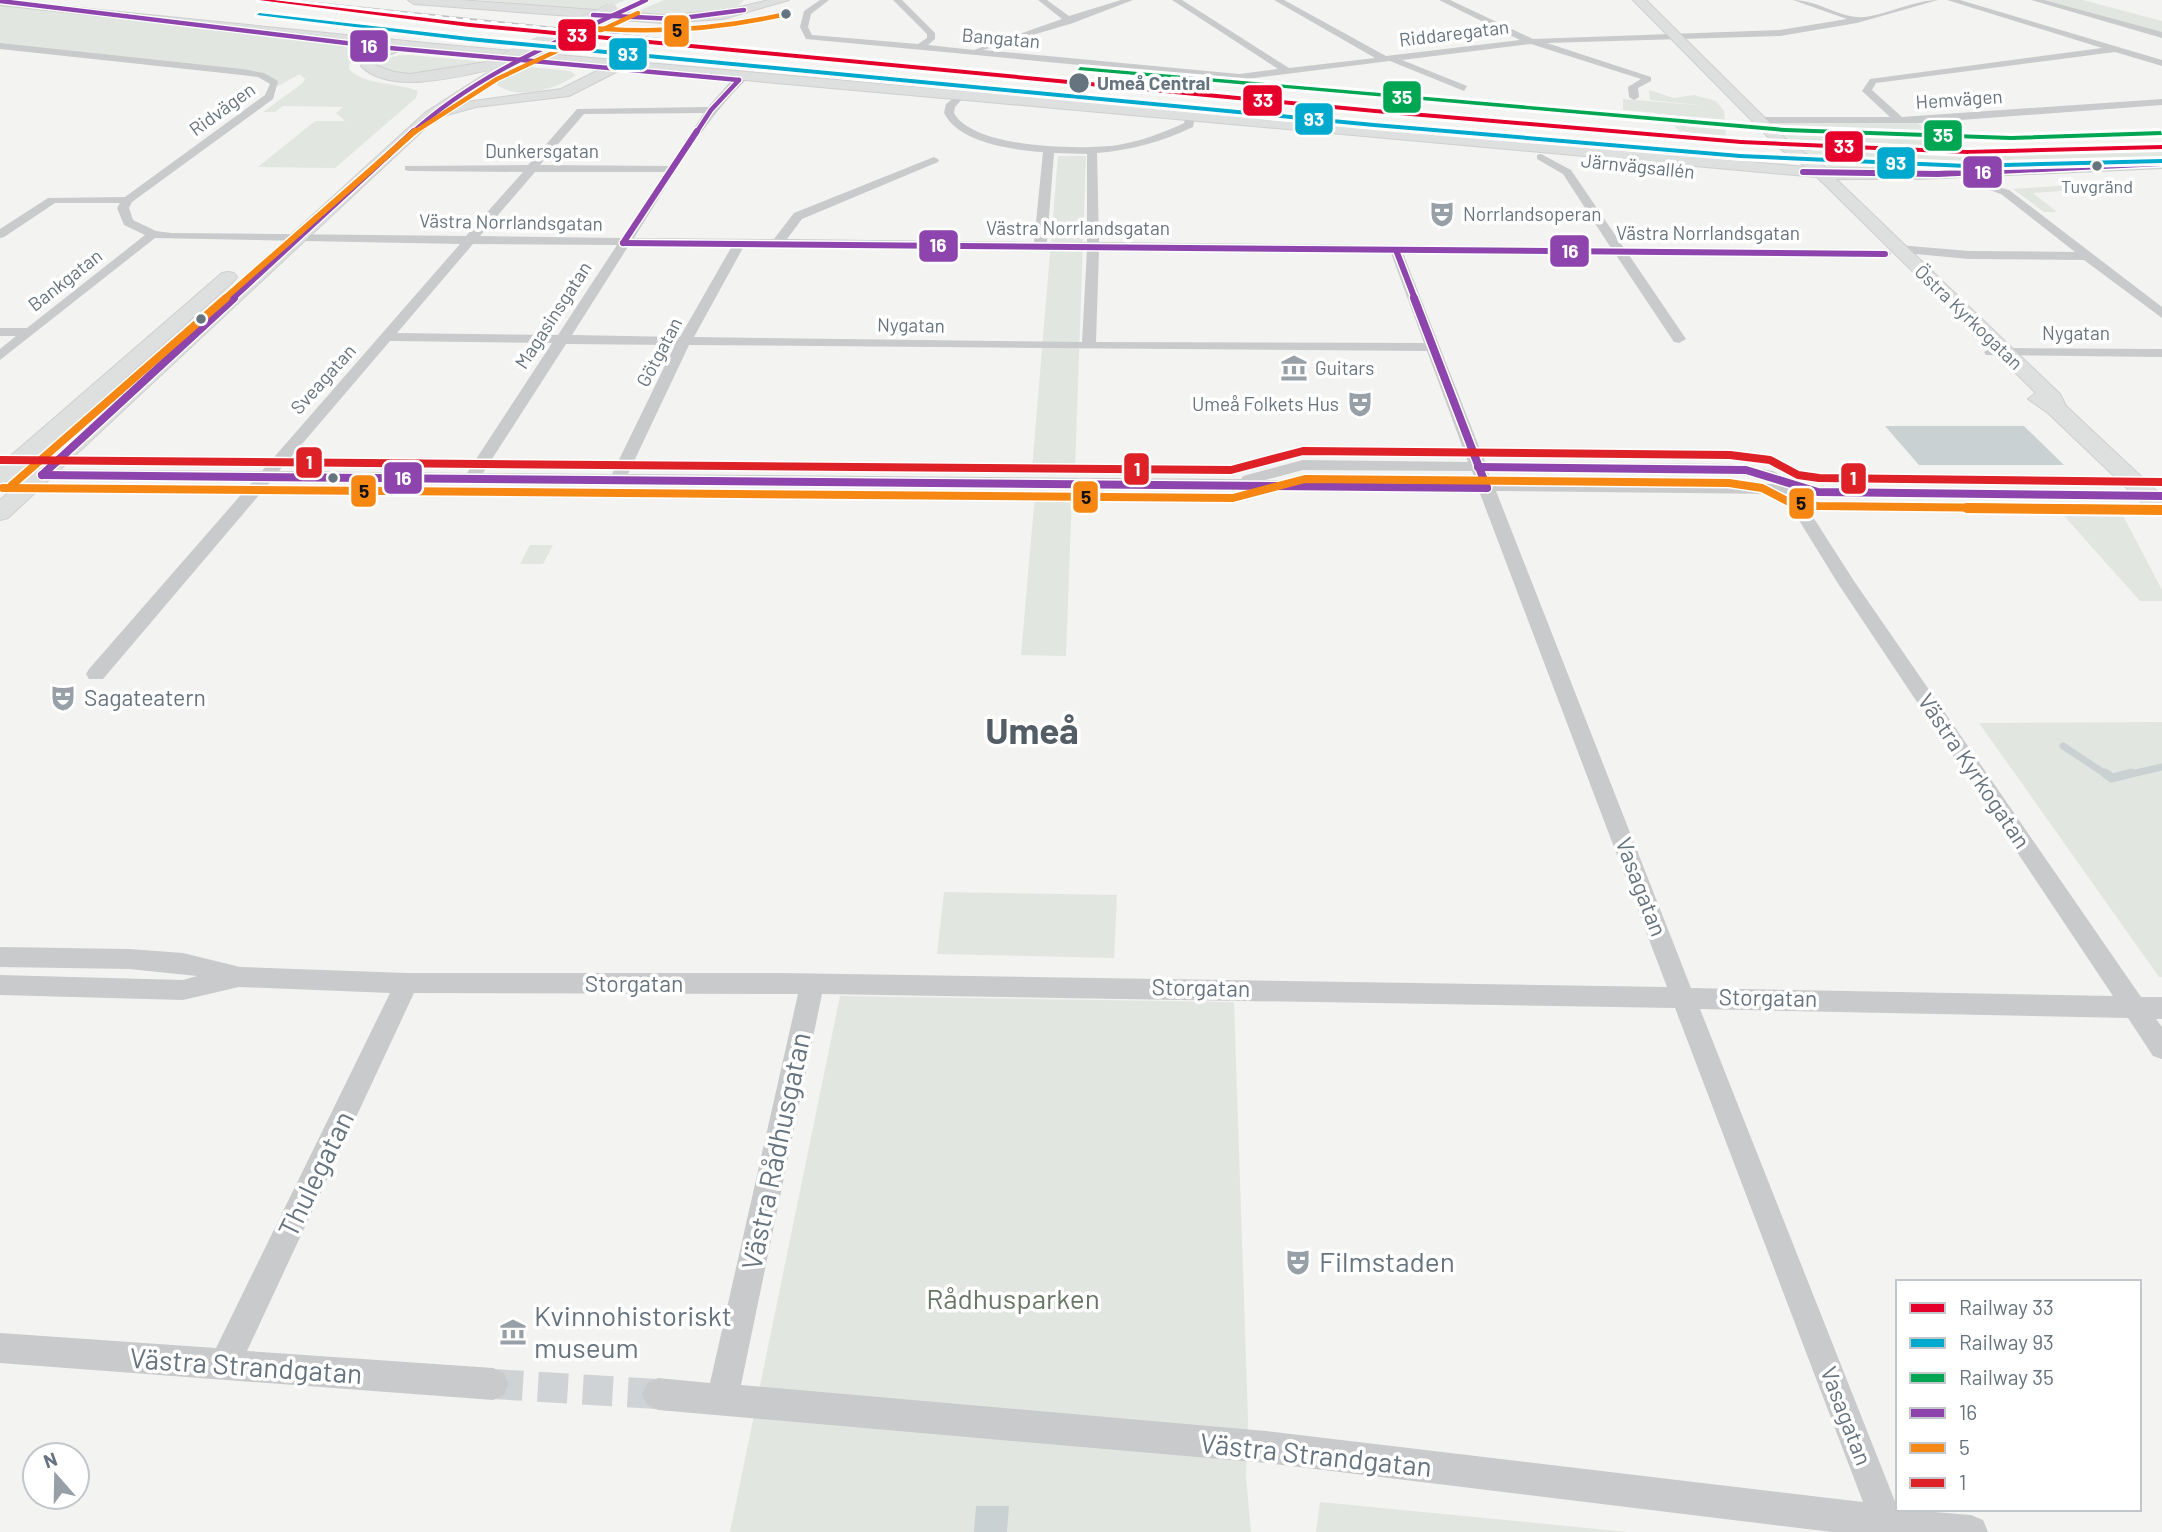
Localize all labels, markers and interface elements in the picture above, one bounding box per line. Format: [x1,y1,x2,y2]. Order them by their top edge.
unlabelled marker [779,7,793,21]
line badge: 5 [663,14,690,48]
street label: Riddaregatan [1398,14,1510,51]
line badge: 33 [557,18,597,52]
text: 5 [672,18,682,41]
text: 33 [567,23,587,46]
street label: Bangatan [961,23,1041,52]
line badge: 16 [349,29,389,63]
text: 16 [361,34,377,57]
line badge: 93 [608,37,648,71]
text: 93 [618,42,638,65]
marker: Umeå Central [1067,71,1091,95]
place label: Umeå Central [1097,71,1210,94]
street label: Ridvägen [184,77,259,140]
line badge: 35 [1382,80,1422,114]
line badge: 33 [1242,84,1283,117]
street label: Hemvägen [1915,84,2003,113]
text: 35 [1392,85,1412,108]
text: 33 [1253,88,1273,111]
line badge: 93 [1294,102,1334,136]
text: 93 [1304,107,1324,130]
line badge: 35 [1923,119,1963,152]
text: 35 [1933,123,1953,146]
line badge: 33 [1824,130,1864,163]
text: 33 [1834,134,1854,157]
street label: Dunkersgatan [485,139,599,162]
line badge: 93 [1876,146,1916,180]
street label: Järnvägsallén [1580,148,1696,183]
text: 93 [1886,151,1906,174]
line badge: 16 [1962,155,2003,189]
marker: Tuvgränd [2090,159,2104,173]
text: 16 [1975,160,1991,183]
place label: Tuvgränd [2061,175,2133,197]
theatre icon: Norrlandsoperan [1427,199,1457,229]
place label: Norrlandsoperan [1463,202,1601,225]
street label: Västra Norrlandsgatan [419,208,603,235]
street label: Västra Norrlandsgatan [986,216,1170,239]
street label: Västra Norrlandsgatan [1616,221,1800,244]
line badge: 16 [918,229,959,263]
text: 16 [930,233,946,256]
line badge: 16 [1549,234,1590,268]
text: 16 [1562,239,1578,262]
street label: Bankgatan [23,244,106,316]
street label: Magasinsgatan [509,257,596,373]
street label: Östra Kyrkogatan [1911,259,2028,374]
unlabelled marker [194,312,208,326]
street label: Nygatan [877,312,945,337]
street label: Götgatan [631,313,686,390]
street label: Nygatan [2042,321,2110,344]
street label: Sveagatan [285,339,360,418]
museum icon: Guitars [1279,353,1309,383]
place label: Guitars [1315,356,1374,379]
theatre icon: Umeå Folkets Hus [1345,389,1375,419]
place label: Umeå Folkets Hus [1192,392,1339,415]
line badge: 1 [295,446,323,479]
text: 1 [306,450,312,473]
line badge: 1 [1123,452,1150,486]
text: 1 [1134,457,1140,480]
line badge: 16 [383,461,423,495]
line badge: 1 [1840,462,1867,495]
text: 16 [395,466,411,489]
text: 1 [1850,466,1856,489]
unlabelled marker [326,471,340,485]
line badge: 5 [350,474,377,508]
text: 5 [359,479,369,502]
line badge: 5 [1072,480,1099,514]
text: 5 [1081,485,1091,508]
line badge: 5 [1788,487,1815,520]
text: 5 [1796,491,1806,514]
theatre icon: Sagateatern [48,683,78,713]
place label: Sagateatern [84,683,206,711]
street label: Västra Kyrkogatan [1913,688,2037,853]
district label: Umeå [985,707,1079,751]
street label: Vasagatan [1610,833,1674,940]
street label: Storgatan [585,969,683,997]
street label: Storgatan [1151,972,1251,1002]
street label: Storgatan [1718,982,1818,1012]
street label: Västra Rådhusgatan [733,1029,817,1273]
street label: Thulegatan [270,1105,360,1242]
place label: Filmstaden [1319,1244,1455,1278]
theatre icon: Filmstaden [1283,1247,1313,1277]
legend [1896,1280,2141,1511]
park label: Rådhusparken [926,1281,1100,1315]
text: Railway 33 [1959,1294,2054,1319]
place label: Kvinnohistoriskt museum [534,1298,732,1364]
museum icon: Kvinnohistoriskt museum [498,1317,528,1347]
text: Railway 93 [1959,1329,2054,1354]
street label: Västra Strandgatan [129,1340,363,1390]
street label: Vasagatan [1815,1362,1879,1469]
text: Railway 35 [1959,1364,2054,1389]
text: 16 [1959,1399,1977,1424]
street label: Västra Strandgatan [1198,1425,1434,1483]
text: 5 [1959,1434,1970,1459]
north arrow [21,1441,91,1511]
text: N [40,1447,60,1473]
text: 1 [1959,1469,1966,1494]

